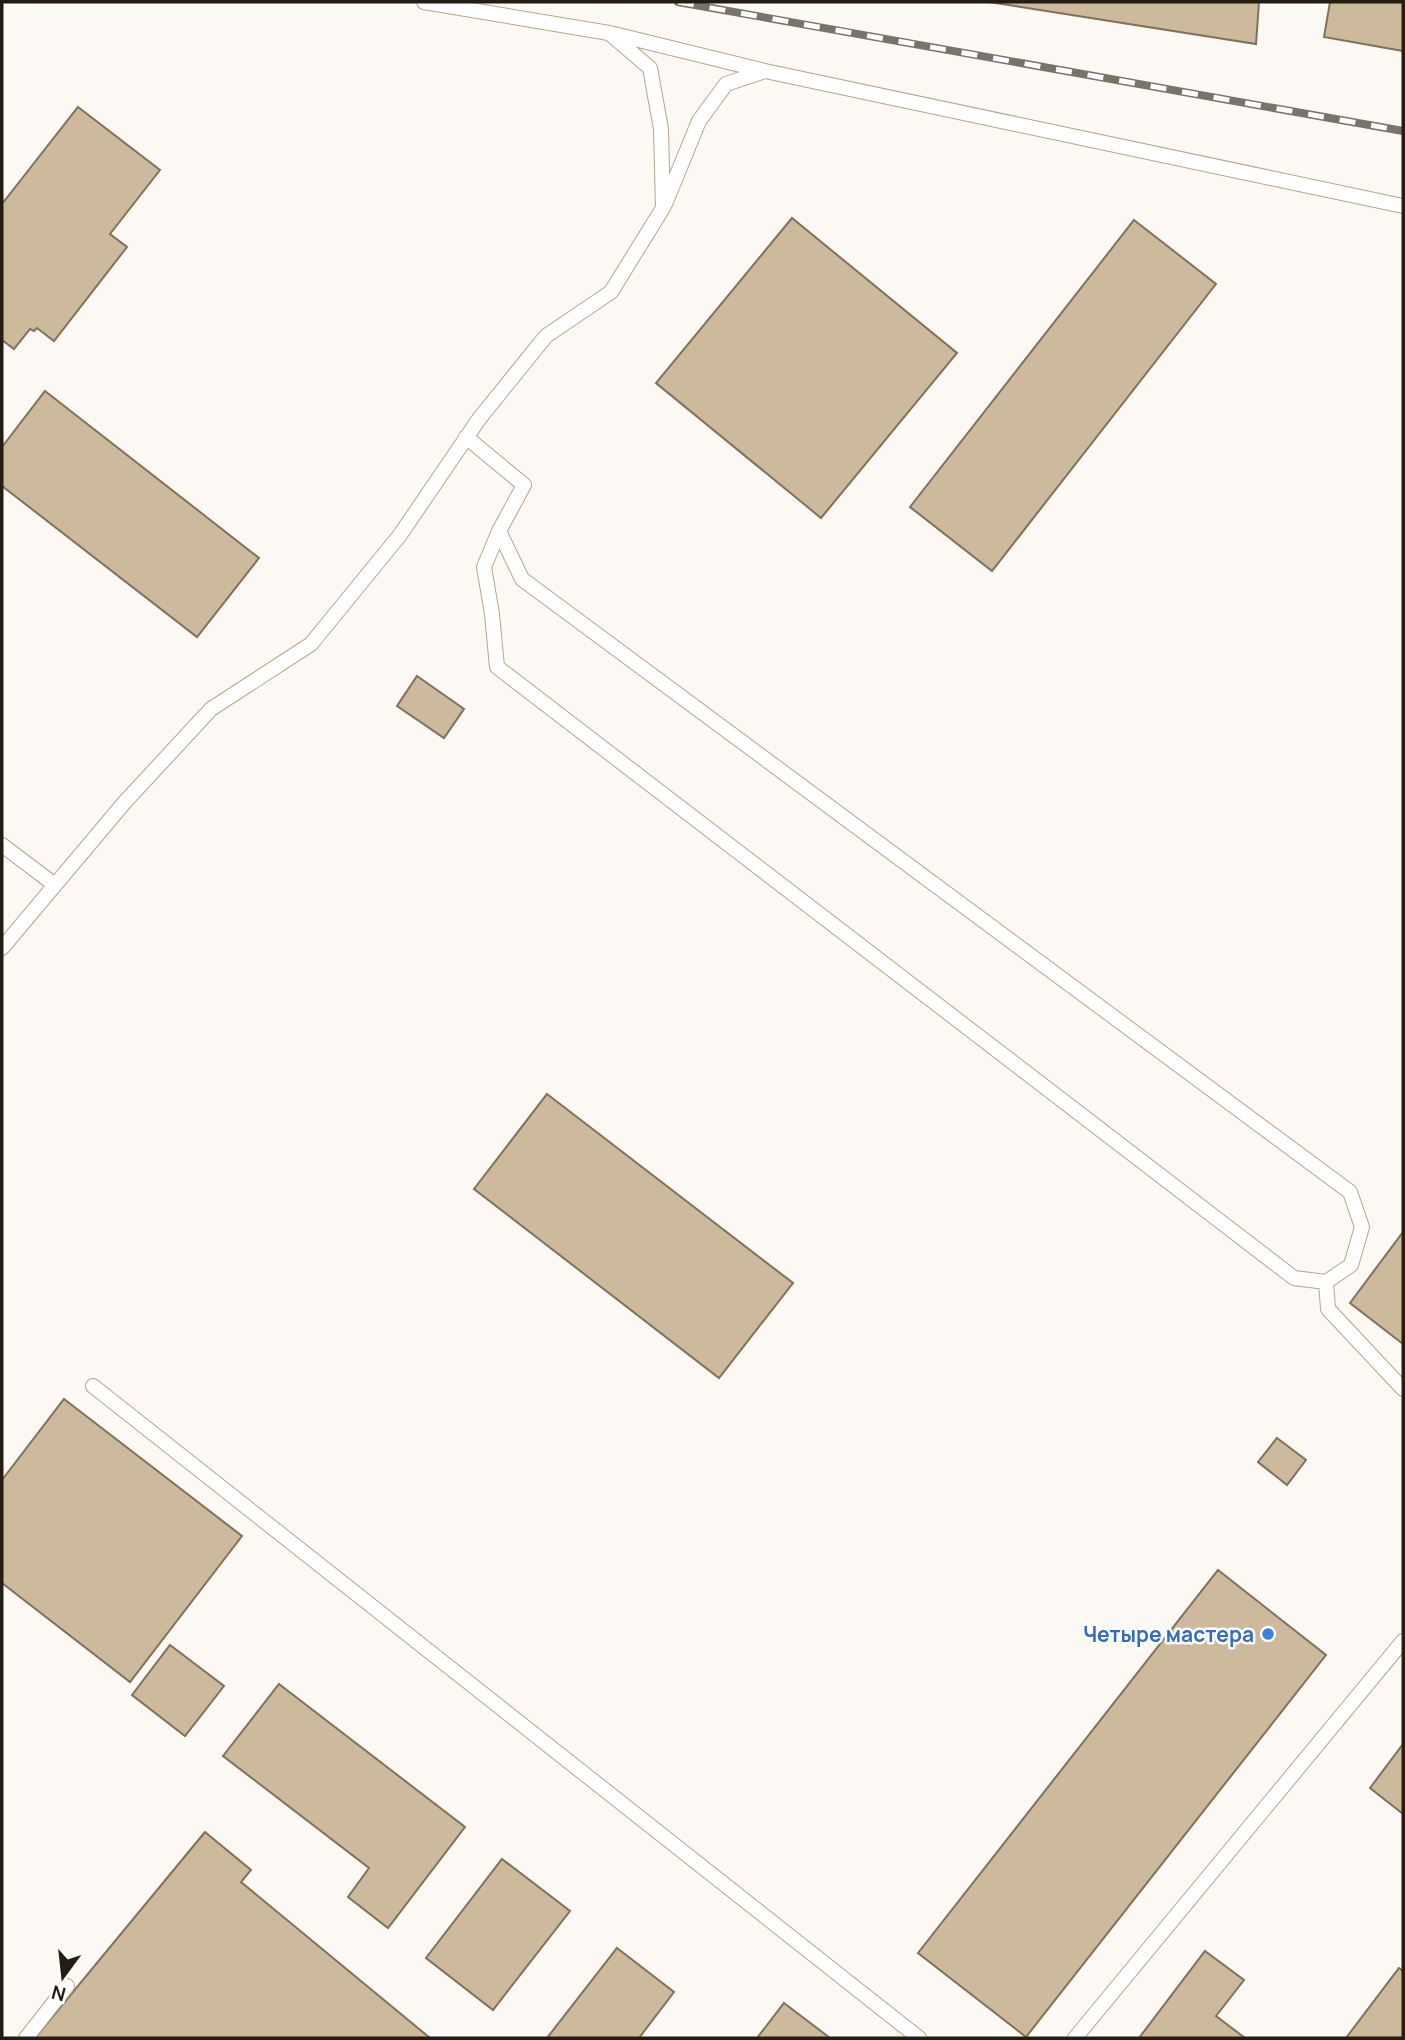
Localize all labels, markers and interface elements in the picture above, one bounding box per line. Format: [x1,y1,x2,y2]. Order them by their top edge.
place label: Четыре мастера [1083,1620,1254,1648]
marker: Четыре мастера [1260,1626,1276,1642]
north arrow [28,1942,98,2012]
text: N [49,1979,69,2008]

